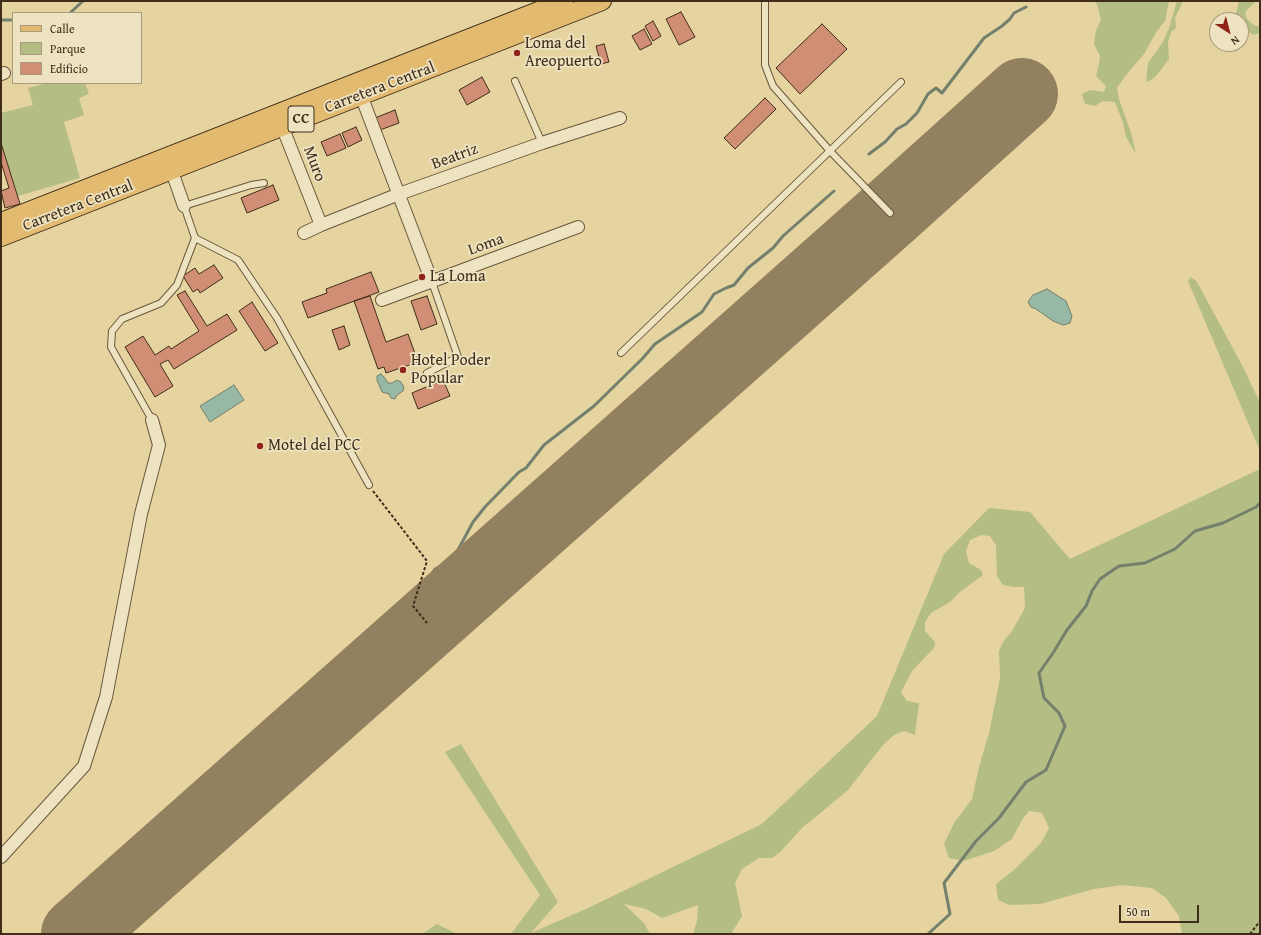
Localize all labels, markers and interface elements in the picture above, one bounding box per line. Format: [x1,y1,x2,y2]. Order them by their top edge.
legend [12,12,142,84]
north arrow [1209,12,1249,52]
text: Calle [50,20,75,37]
text: N [1228,32,1243,50]
place label: Loma del Areopuerto [525,34,602,72]
text: Parque [50,40,85,57]
marker: Loma del Areopuerto [512,48,522,58]
street label: Carretera Central [322,58,438,118]
text: Edificio [50,60,88,77]
road number: CC [288,106,314,132]
street label: Beatriz [429,140,481,174]
street label: Muro [299,144,329,184]
street label: Carretera Central [20,176,136,236]
street label: Loma [466,230,506,260]
place label: La Loma [430,267,485,287]
marker: La Loma [417,272,427,282]
place label: Hotel Poder Popular [411,351,490,389]
marker: Hotel Poder Popular [398,365,408,375]
place label: Motel del PCC [268,436,361,456]
marker: Motel del PCC [255,441,265,451]
scale bar [1121,897,1201,923]
text: 50 m [1126,903,1150,920]

